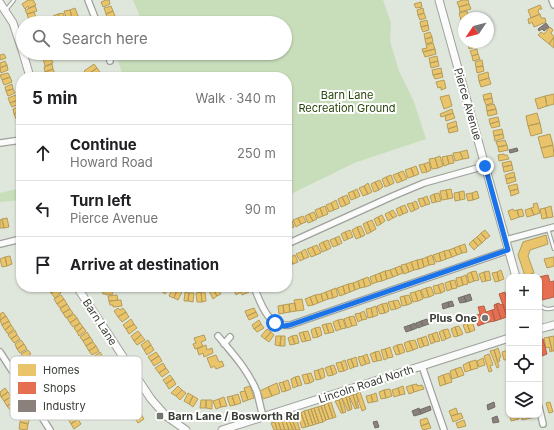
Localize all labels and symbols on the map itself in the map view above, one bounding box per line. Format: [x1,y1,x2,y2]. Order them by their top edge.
north arrow [458,12,494,48]
street label: Pierce Avenue [451,66,485,142]
park label: Barn Lane Recreation Ground [298,88,396,115]
route end [476,157,494,175]
street label: Barn Lane [80,296,120,348]
place label: Plus One [429,311,477,325]
marker: Plus One [480,313,490,323]
route start [266,314,284,332]
legend [10,356,142,420]
street label: Lincoln Road North [317,362,415,406]
text: Homes [43,363,80,377]
text: Shops [43,381,76,395]
text: Industry [43,399,86,413]
place label: Barn Lane / Bosworth Rd [168,409,300,423]
marker: Barn Lane / Bosworth Rd [155,411,165,421]

